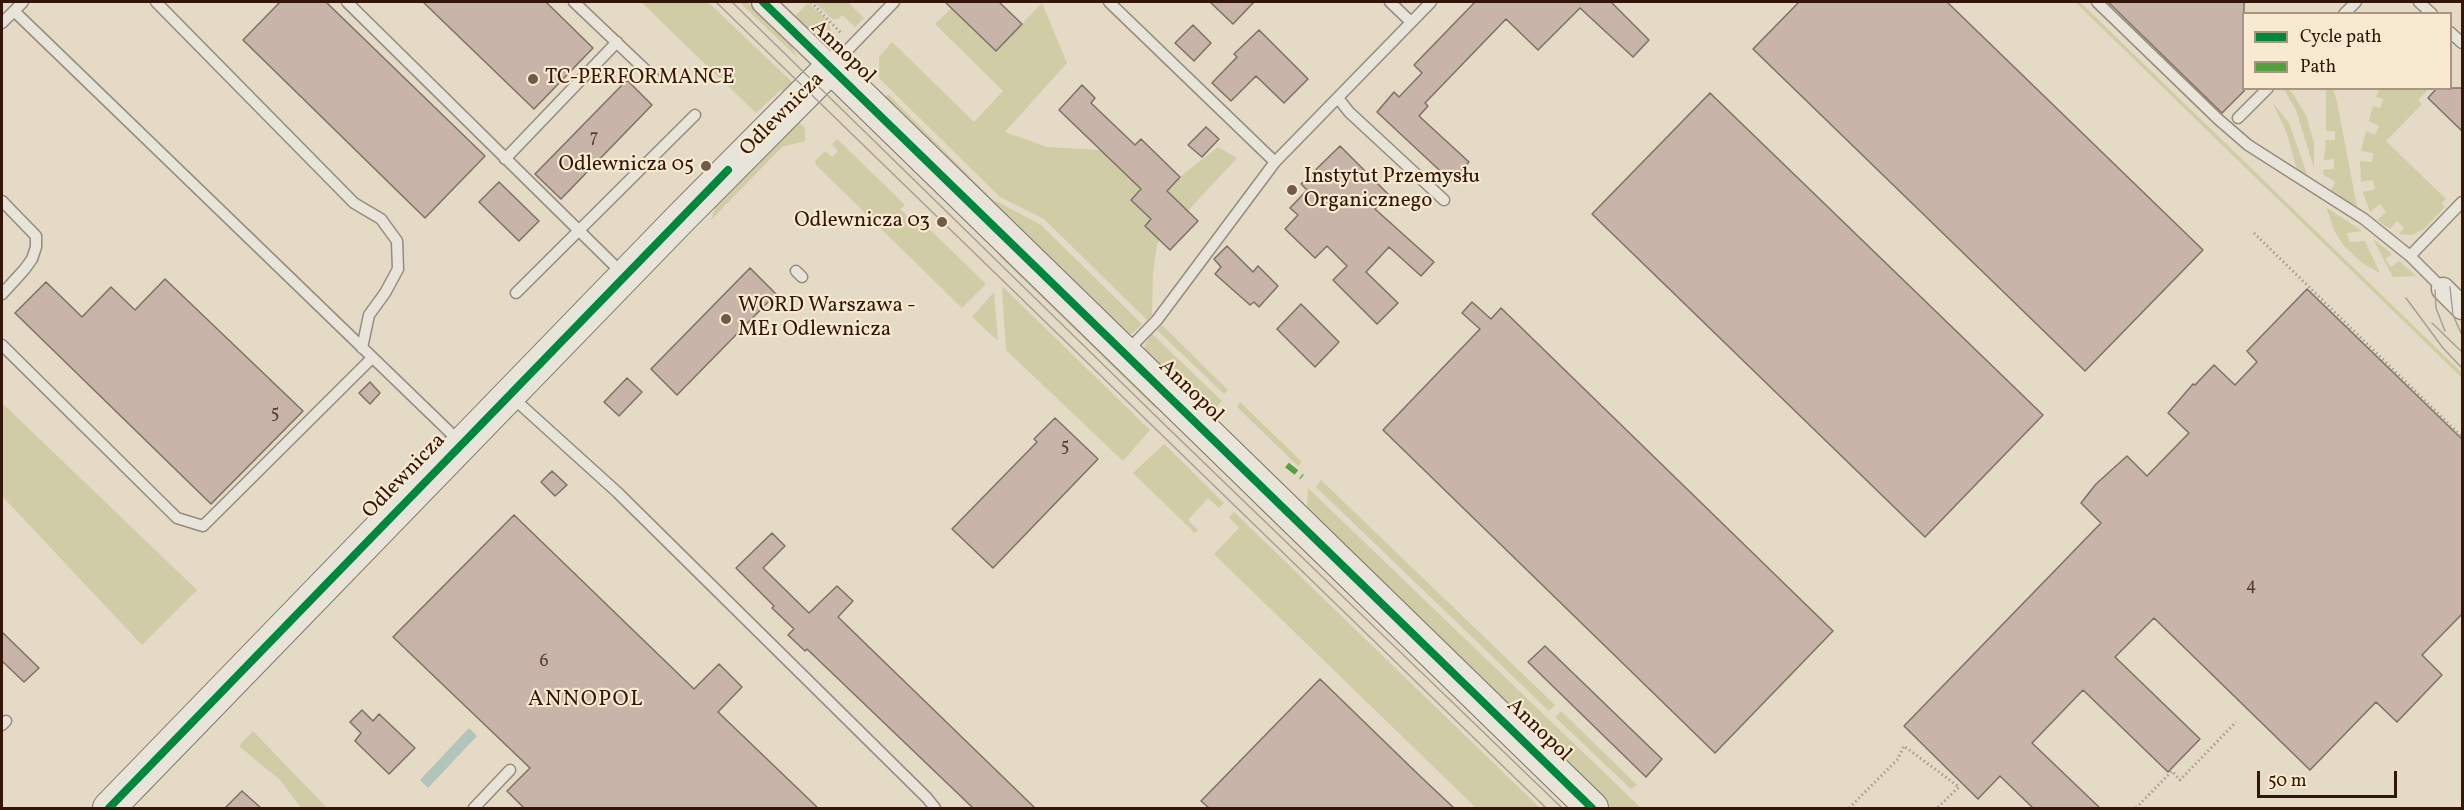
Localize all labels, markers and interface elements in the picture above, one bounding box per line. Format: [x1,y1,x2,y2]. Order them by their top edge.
legend [2242,12,2452,90]
street label: Annopol [804,16,880,90]
text: Cycle path [2300,25,2382,50]
text: Path [2300,55,2336,80]
place label: TC-PERFORMANCE [545,66,735,92]
street label: Odlewnicza [736,68,830,162]
marker: TC-PERFORMANCE [526,72,540,86]
house number: 7 [590,128,598,150]
place label: Odlewnicza 05 [559,153,694,179]
marker: Odlewnicza 05 [699,159,713,173]
place label: Instytut Przemysłu Organicznego [1304,165,1480,215]
marker: Instytut Przemysłu Organicznego [1285,183,1299,197]
place label: Odlewnicza 03 [794,209,930,235]
marker: Odlewnicza 03 [935,215,949,229]
place label: WORD Warszawa - ME1 Odlewnicza [738,294,916,344]
marker: WORD Warszawa - ME1 Odlewnicza [719,312,733,326]
street label: Annopol [1152,355,1228,429]
house number: 5 [271,404,279,426]
street label: Odlewnicza [358,429,452,525]
house number: 5 [1061,437,1069,459]
house number: 4 [2246,576,2256,598]
house number: 6 [539,652,549,674]
district label: ANNOPOL [528,688,644,714]
street label: Annopol [1500,694,1576,768]
scale bar [2260,759,2400,797]
text: 50 m [2268,769,2307,794]

